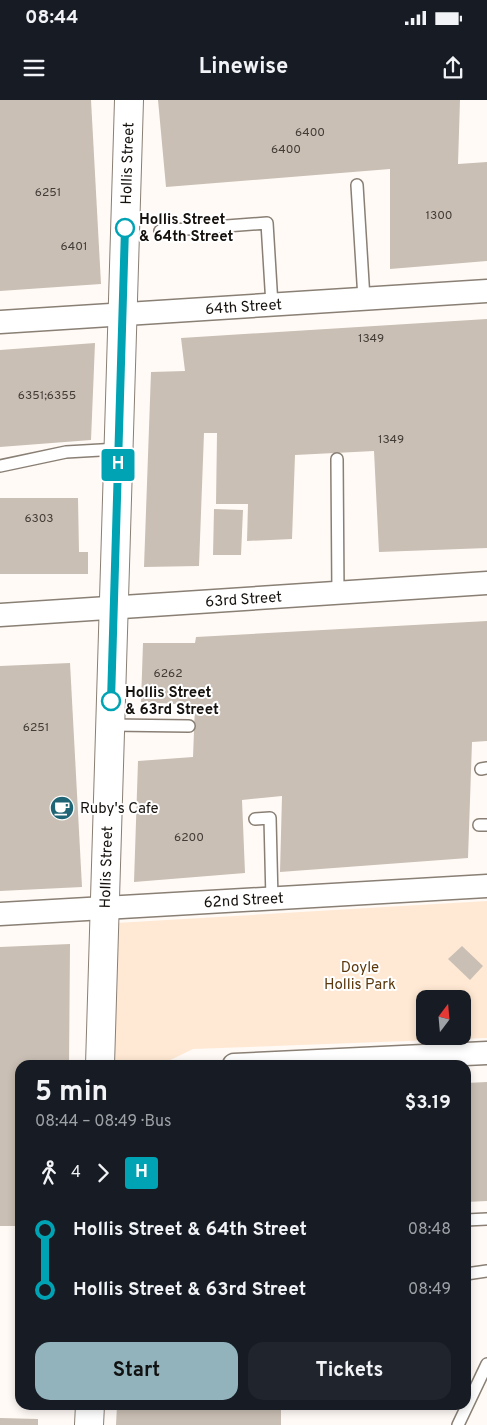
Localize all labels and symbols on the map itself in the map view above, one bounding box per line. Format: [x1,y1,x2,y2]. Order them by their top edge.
street label: Hollis Street [118,122,139,205]
house number: 6400 [295,125,325,141]
house number: 6400 [271,142,301,158]
house number: 6251 [35,185,61,201]
house number: 1300 [426,208,452,224]
place label: Hollis Street & 64th Street [139,211,234,247]
marker: Hollis Street & 64th Street [115,218,135,238]
house number: 6401 [61,239,87,255]
street label: 64th Street [205,296,283,320]
house number: 1349 [358,331,384,347]
house number: 6351;6355 [18,388,76,404]
house number: 1349 [378,432,404,448]
line badge: H [102,449,134,481]
house number: 6303 [24,511,54,527]
street label: 63rd Street [205,589,283,612]
house number: 6262 [153,666,183,682]
place label: Hollis Street & 63rd Street [125,684,219,720]
marker: Hollis Street & 63rd Street [101,691,121,711]
house number: 6251 [23,720,49,736]
cafe icon: Ruby's Cafe [49,795,75,821]
place label: Ruby's Cafe [80,800,159,819]
street label: Hollis Street [97,826,118,909]
house number: 6200 [174,830,204,846]
street label: 62nd Street [203,890,284,913]
park label: Doyle Hollis Park [324,959,396,995]
north arrow [416,990,471,1045]

